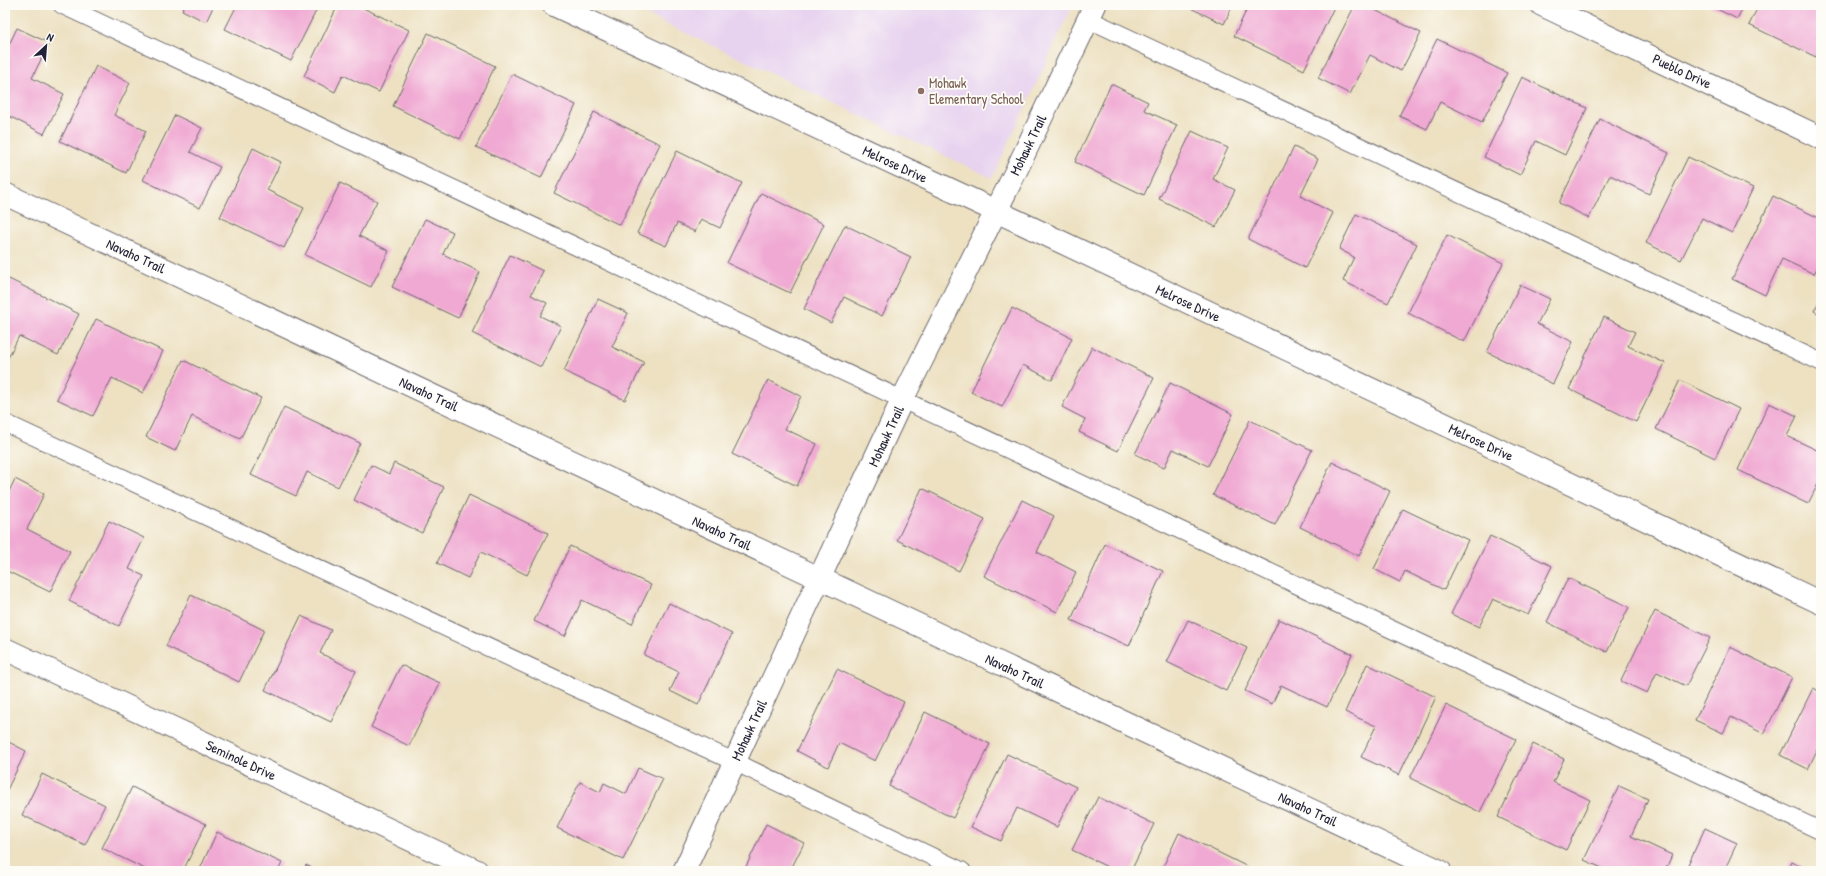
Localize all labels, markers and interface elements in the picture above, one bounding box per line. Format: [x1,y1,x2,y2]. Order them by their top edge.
north arrow [26,26,66,66]
text: N [45,29,56,45]
street label: Pueblo Drive [1650,49,1715,93]
place label: Mohawk Elementary School [929,73,1024,109]
marker: Mohawk Elementary School [916,86,926,96]
street label: Mohawk Trail [1005,111,1050,178]
street label: Melrose Drive [860,140,931,187]
street label: Navaho Trail [104,234,169,278]
street label: Melrose Drive [1153,279,1224,326]
street label: Navaho Trail [397,372,462,416]
street label: Mohawk Trail [863,402,908,469]
street label: Melrose Drive [1446,418,1517,465]
street label: Navaho Trail [690,511,755,555]
street label: Navaho Trail [983,649,1048,693]
street label: Mohawk Trail [726,696,771,763]
street label: Seminole Drive [203,735,280,784]
street label: Navaho Trail [1276,787,1341,831]

